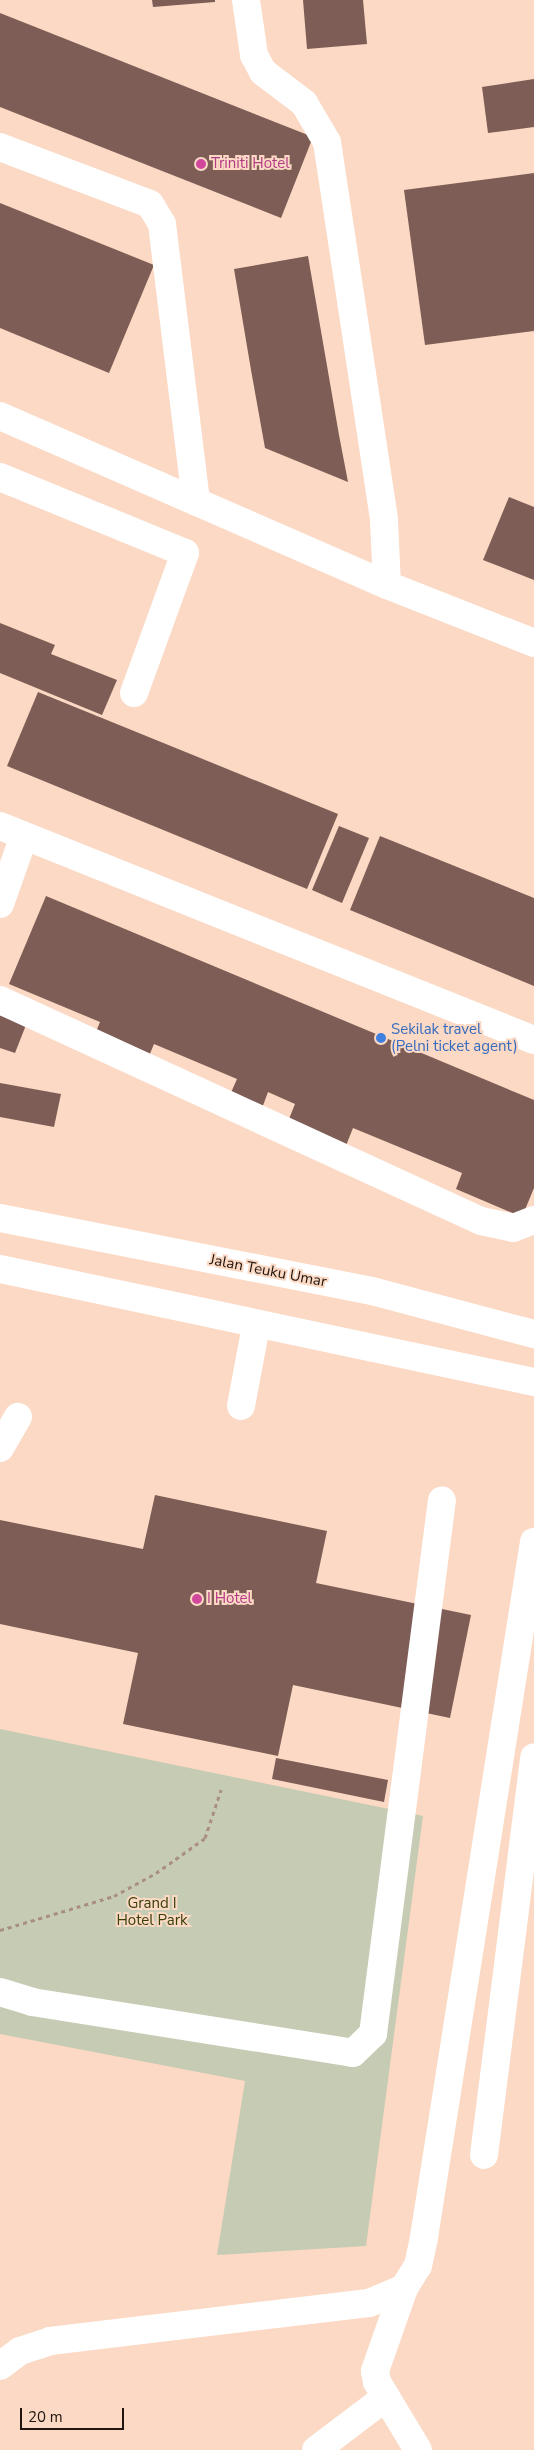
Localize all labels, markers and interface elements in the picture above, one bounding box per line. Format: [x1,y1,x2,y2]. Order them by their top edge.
place label: Triniti Hotel [211,155,290,173]
marker: Triniti Hotel [195,158,207,170]
place label: Sekilak travel (Pelni ticket agent) [391,1020,518,1055]
marker: Sekilak travel (Pelni ticket agent) [375,1032,387,1044]
street label: Jalan Teuku Umar [208,1251,328,1291]
place label: I Hotel [207,1590,252,1608]
marker: I Hotel [191,1593,203,1605]
park label: Grand I Hotel Park [116,1894,188,1929]
scale bar [22,2398,126,2430]
text: 20 m [28,2407,63,2427]

